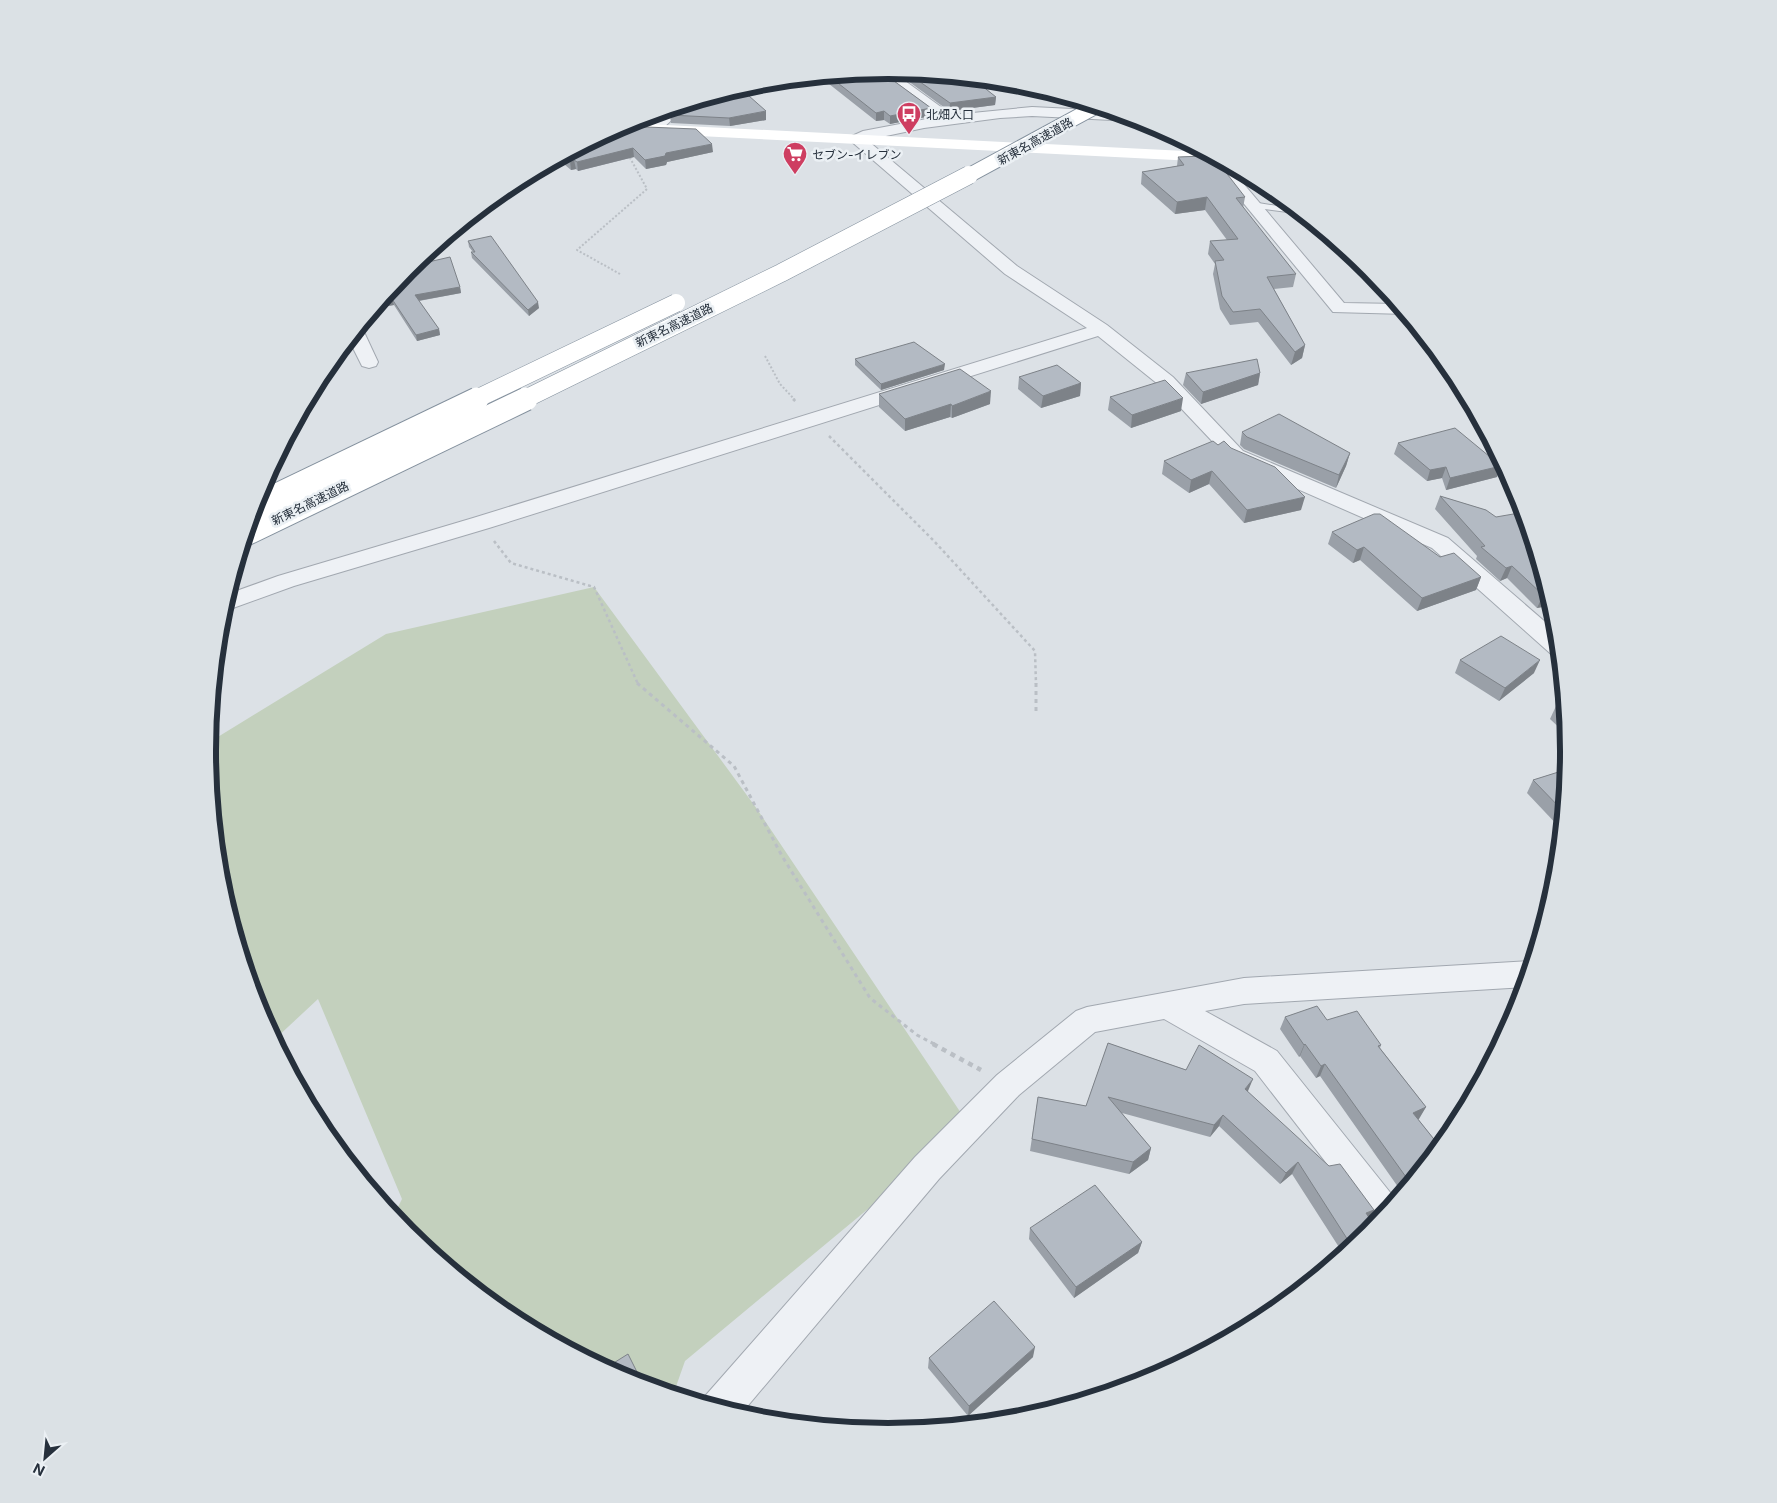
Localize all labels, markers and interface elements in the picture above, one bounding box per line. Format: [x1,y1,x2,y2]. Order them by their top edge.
bus stop icon: 北畑入口 [896,101,922,135]
place label: 北畑入口 [926,107,974,122]
street label: 新東名高速道路 [995,114,1075,168]
supermarket icon: セブン-イレブン [782,141,808,175]
place label: セブン-イレブン [812,147,902,162]
street label: 新東名高速道路 [633,300,715,350]
street label: 新東名高速道路 [269,478,351,528]
north arrow [20,1433,70,1483]
text: N [30,1460,47,1480]

